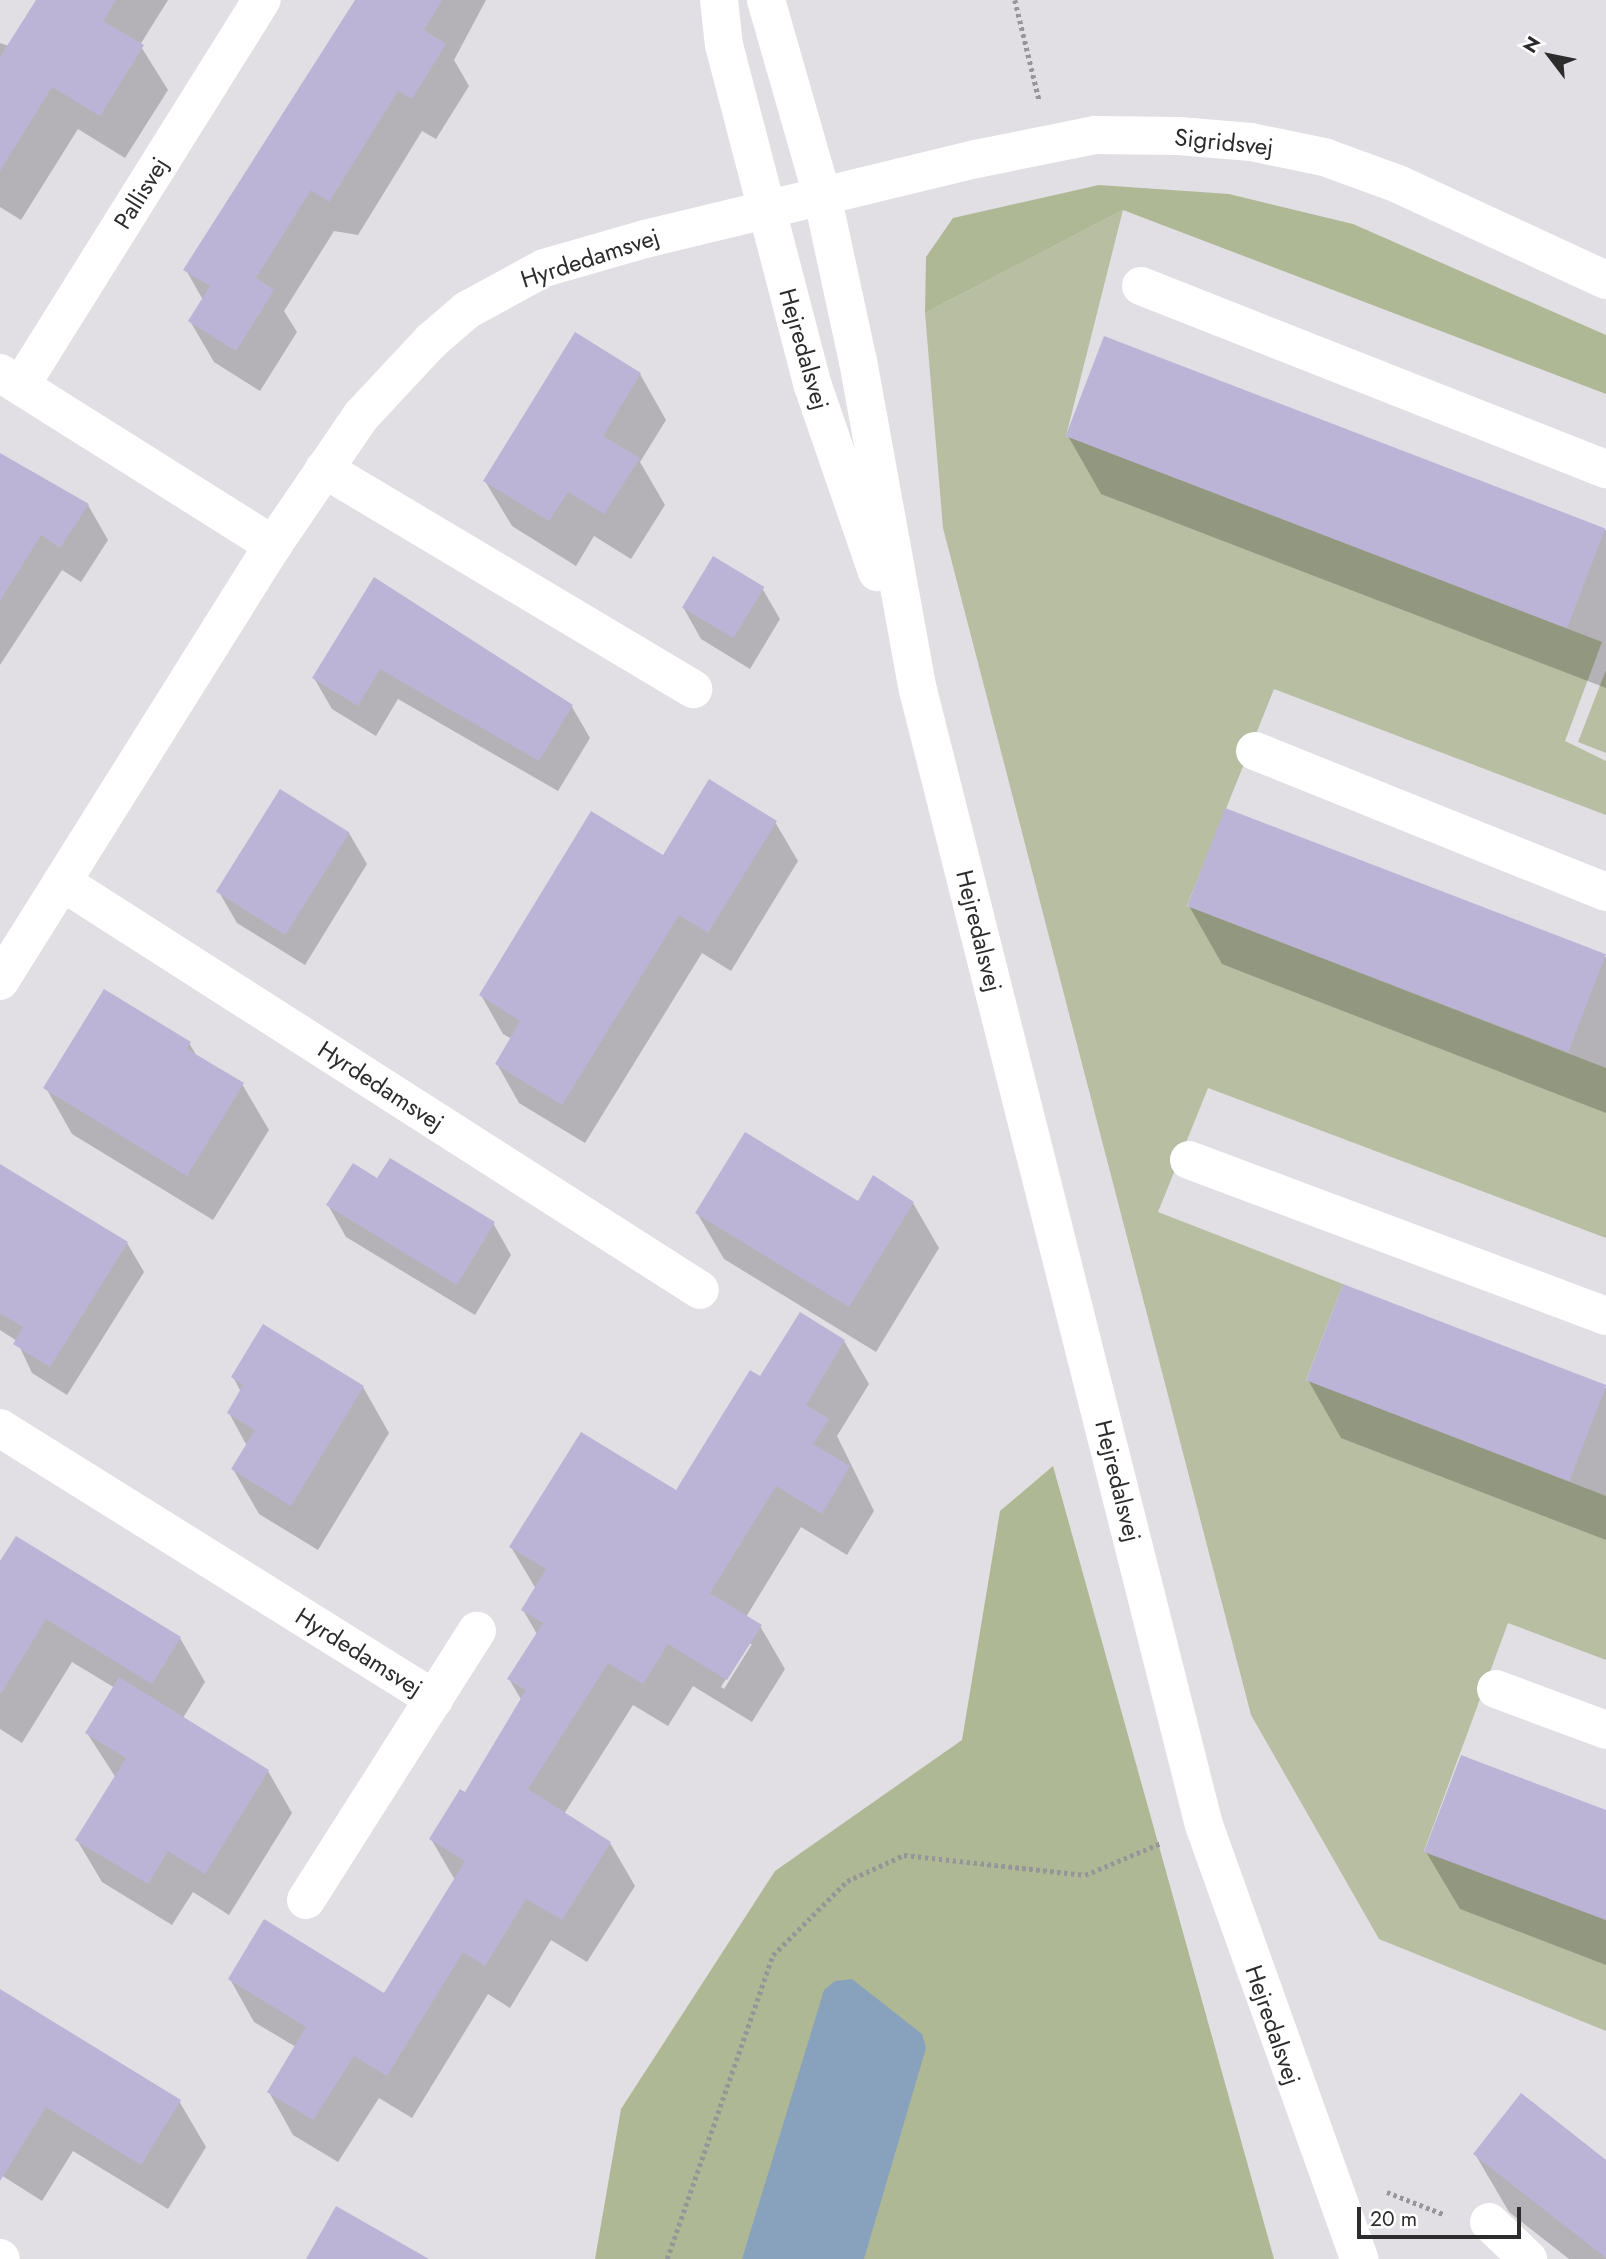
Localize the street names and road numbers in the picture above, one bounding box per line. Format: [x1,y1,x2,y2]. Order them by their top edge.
street label: Sigridsvej [1173,122,1275,162]
street label: Pallisvej [108,152,174,234]
street label: Hyrdedamsvej [517,222,663,294]
street label: Hejredalsvej [773,285,835,413]
street label: Hejredalsvej [950,867,1008,995]
street label: Hyrdedamsvej [313,1035,449,1137]
street label: Hejredalsvej [1089,1417,1147,1545]
street label: Hyrdedamsvej [290,1602,428,1702]
street label: Hejredalsvej [1239,1961,1307,2089]

